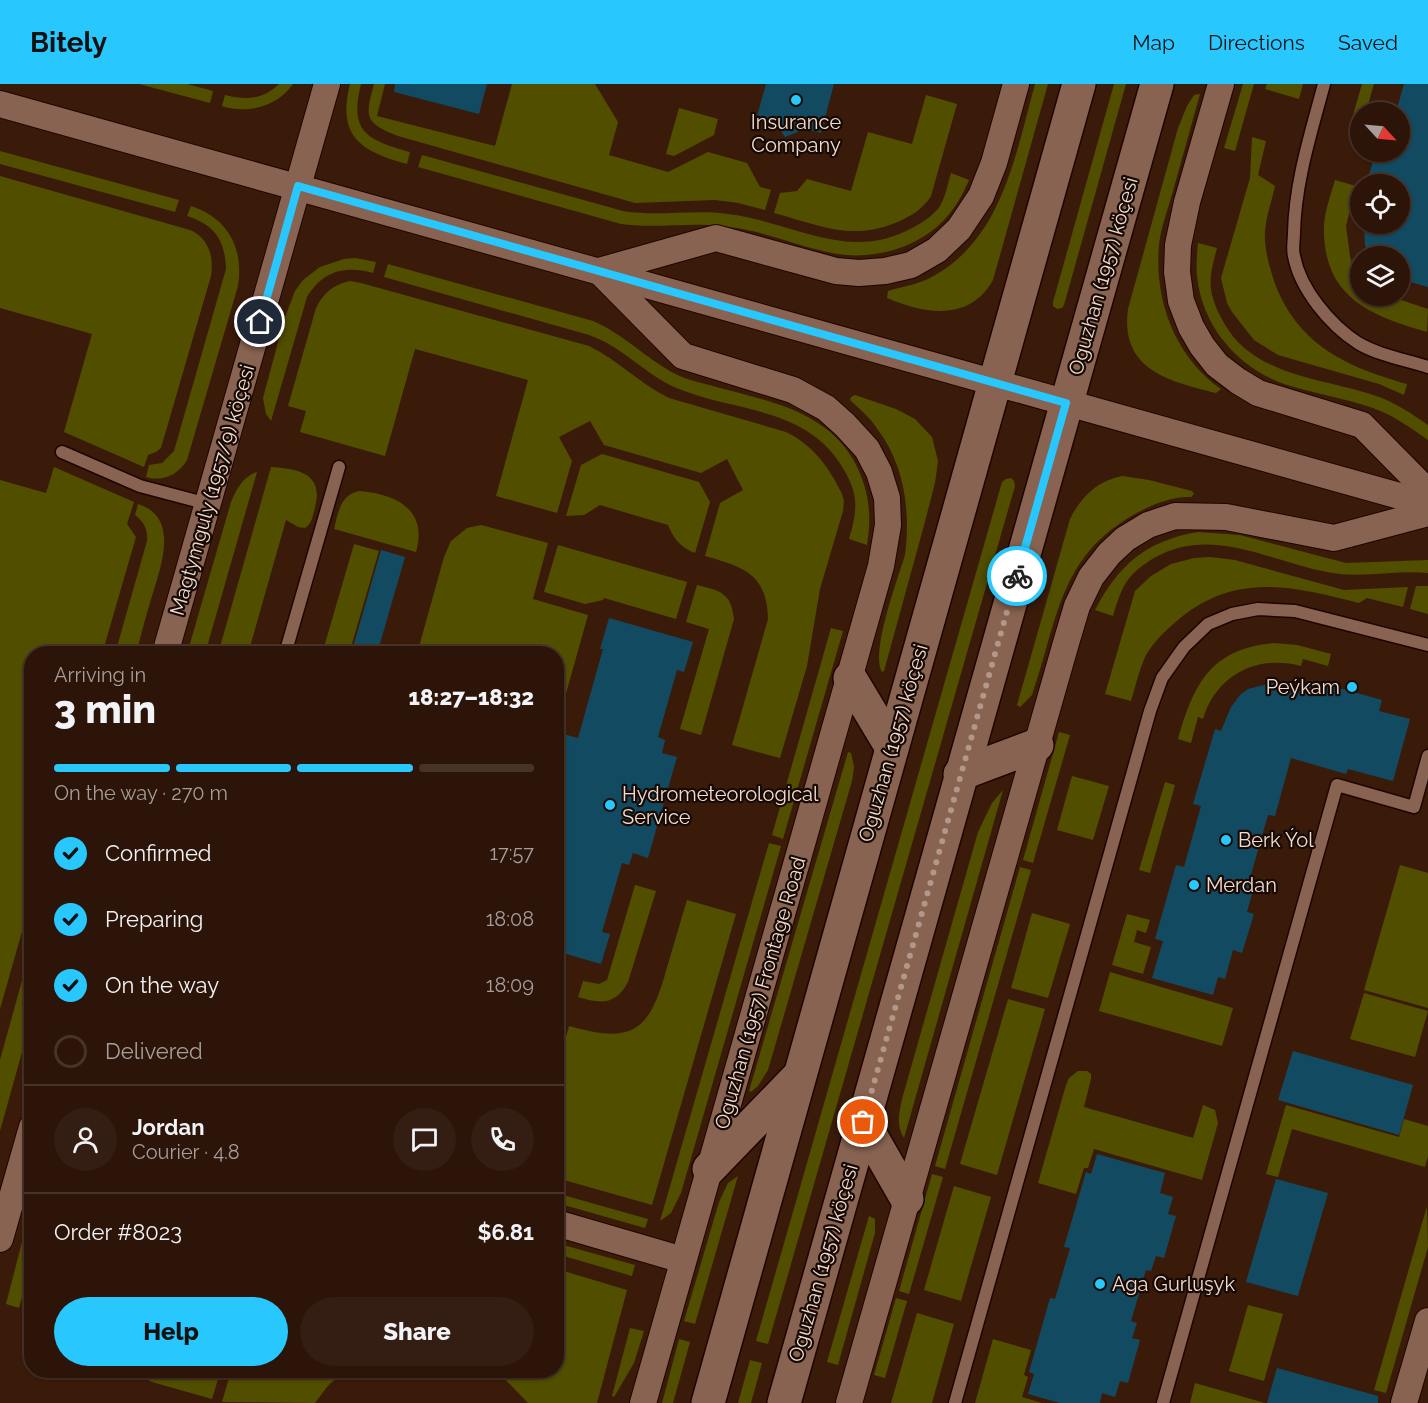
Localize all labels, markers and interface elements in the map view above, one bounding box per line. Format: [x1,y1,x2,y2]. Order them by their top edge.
text: Bitely [30,26,107,59]
text: Map [1132,30,1175,55]
text: Directions [1208,30,1305,55]
text: Saved [1338,30,1398,55]
marker: Insurance Company [789,93,803,107]
north arrow [1350,102,1410,162]
map controls [1350,102,1410,306]
place label: Insurance Company [751,110,841,157]
street label: Oguzhan (1957) köçesi [1063,174,1143,378]
button: locate [1350,174,1410,234]
button: layers [1350,246,1410,306]
pin [234,296,285,347]
icon: home [243,305,276,338]
street label: Magtymguly (1957/9) köçesi [165,362,259,618]
courier [987,546,1047,606]
icon: bike [1001,560,1034,593]
street label: Oguzhan (1957) köçesi [853,641,933,845]
text: Arriving in [54,663,146,687]
place label: Peýkam [1266,675,1340,699]
marker: Peýkam [1345,680,1359,694]
text: 18:27–18:32 [409,684,534,710]
text: 3 min [54,686,156,732]
text: On the way · 270 m [54,781,228,805]
place label: Hydrometeorological Service [622,782,819,829]
marker: Hydrometeorological Service [603,798,617,812]
place label: Berk Ýol [1238,828,1314,852]
marker: Berk Ýol [1219,833,1233,847]
icon: check [54,837,87,870]
text: Confirmed [105,840,212,866]
text: 17:57 [490,841,534,865]
street label: Oguzhan (1957) Frontage Road [710,854,810,1132]
place label: Merdan [1206,873,1277,897]
marker: Merdan [1187,878,1201,892]
icon: check [54,903,87,936]
text: Preparing [105,906,203,932]
text: 18:08 [486,907,534,931]
icon: check [54,969,87,1002]
text: On the way [105,972,219,998]
text: 18:09 [486,973,534,997]
text: Delivered [105,1038,203,1064]
pin [837,1096,888,1147]
icon: bag [846,1105,879,1138]
button: person [54,1108,117,1171]
button: chat [393,1108,456,1171]
button: phone [471,1108,534,1171]
text: Jordan [132,1114,204,1140]
text: Courier · 4.8 [132,1140,240,1164]
street label: Oguzhan (1957) köçesi [783,1161,863,1365]
text: Order #8023 [54,1219,182,1245]
text: $6.81 [478,1219,534,1245]
place label: Aga Gurluşyk [1112,1272,1235,1296]
marker: Aga Gurluşyk [1093,1277,1107,1291]
button: Help [54,1297,288,1366]
button: Share [300,1297,534,1366]

